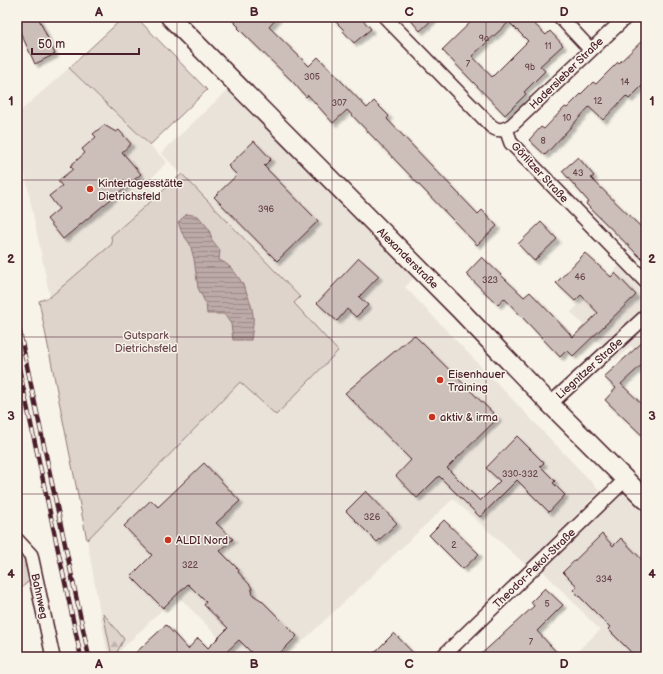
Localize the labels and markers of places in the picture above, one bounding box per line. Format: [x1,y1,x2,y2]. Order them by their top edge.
place label: Kintertagesstätte Dietrichsfeld [98,177,183,203]
marker: Kintertagesstätte Dietrichsfeld [85,184,95,194]
place label: Eisenhauer Training [448,368,506,394]
marker: Eisenhauer Training [435,375,445,385]
place label: aktiv & irma [440,411,498,424]
marker: aktiv & irma [427,412,437,422]
place label: ALDI Nord [176,534,228,547]
marker: ALDI Nord [163,535,173,545]

